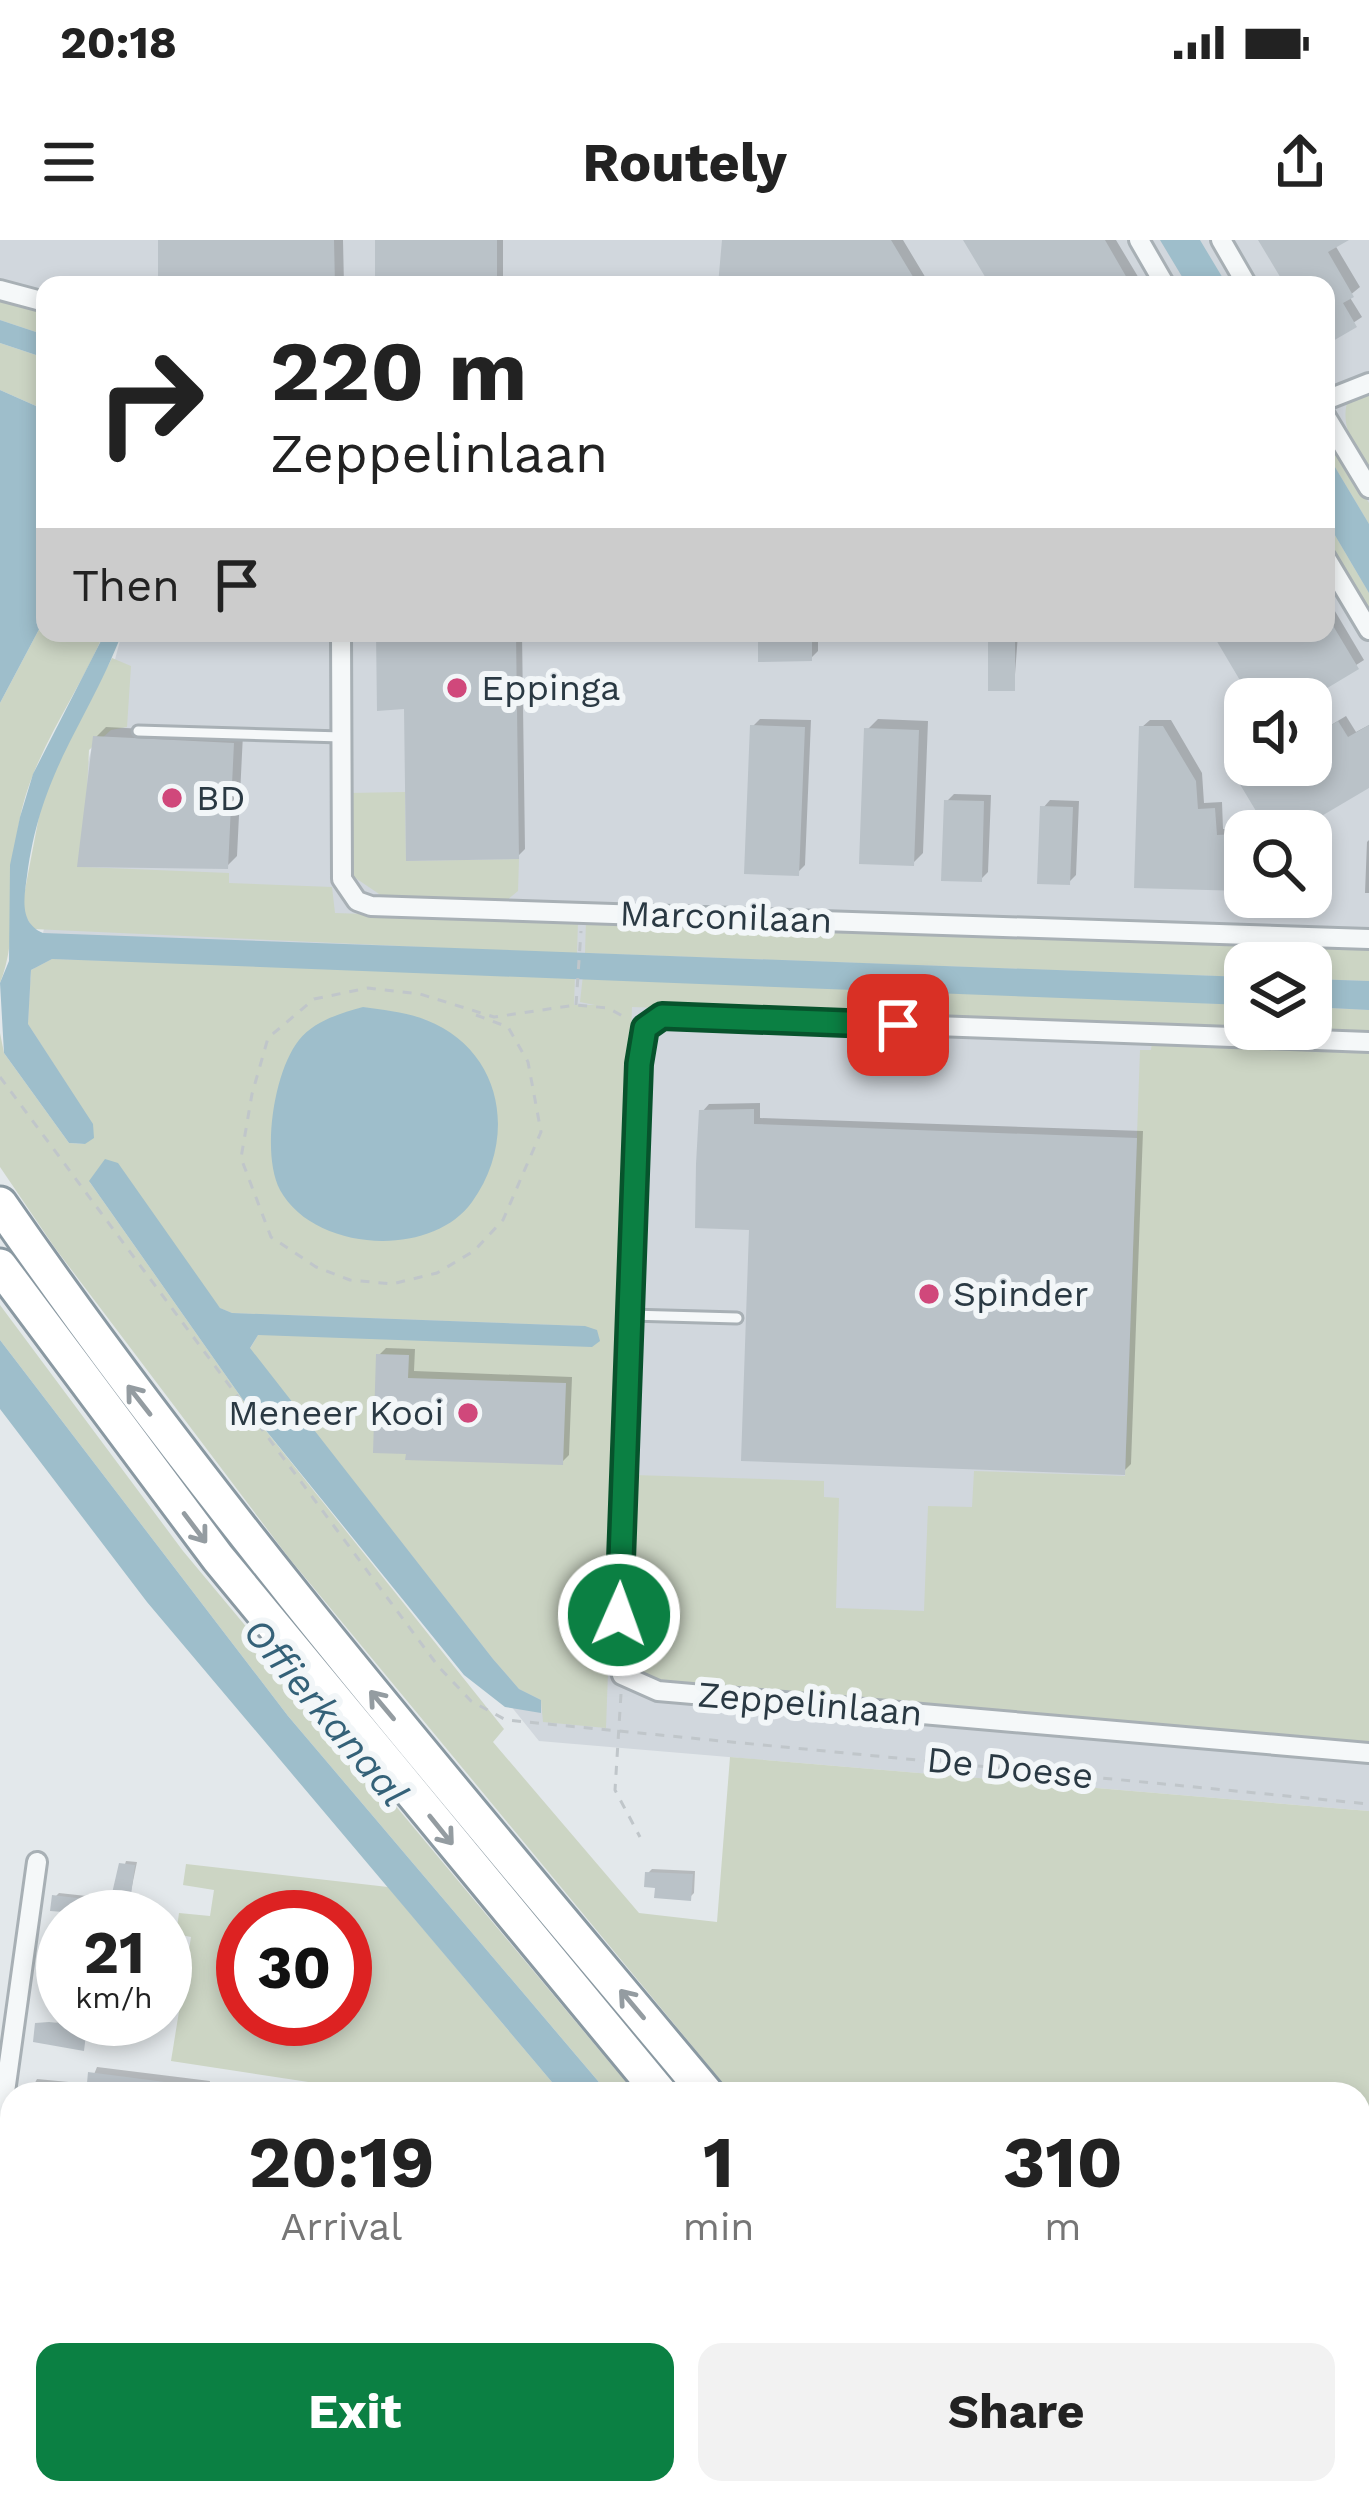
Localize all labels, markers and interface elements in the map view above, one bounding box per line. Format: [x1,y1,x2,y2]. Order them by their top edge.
text: 20:18 [60,16,177,69]
icon: menu [36,129,102,195]
icon: share [1267,129,1333,195]
text: Routely [582,131,787,194]
text: 220 m [270,322,527,420]
icon: right [72,324,228,480]
text: Zeppelinlaan [270,422,608,485]
icon: arrive [204,552,270,618]
text: Then [72,559,180,612]
place label: Eppinga [481,667,621,709]
marker: Eppinga [444,675,470,701]
map controls [1224,678,1332,1050]
button: sound [1224,678,1332,786]
place label: BD [196,777,245,819]
marker: BD [159,785,185,811]
button: search [1224,810,1332,918]
street label: Marconilaan [619,892,833,942]
button: layers [1224,942,1332,1050]
pin [847,974,949,1076]
icon: arrive [865,992,931,1058]
place label: Spinder [953,1273,1088,1315]
marker: Spinder [916,1281,942,1307]
one-way arrow [126,1384,153,1416]
place label: Meneer Kooi [228,1392,444,1434]
marker: Meneer Kooi [455,1400,481,1426]
one-way arrow [182,1511,207,1544]
position arrow [556,1552,682,1678]
water label: Offierkanaal [234,1609,418,1815]
street label: Zeppelinlaan [696,1673,924,1735]
one-way arrow [368,1690,396,1721]
street label: De Doese [925,1738,1095,1798]
one-way arrow [428,1814,454,1846]
speed limit sign: 30 [216,1890,372,2046]
text: 21 [83,1917,145,1988]
text: km/h [75,1980,153,2015]
one-way arrow [618,1989,646,2020]
text: 20:19 [248,2120,435,2204]
text: 1 [703,2120,734,2204]
text: 310 [1003,2120,1123,2204]
text: Arrival [281,2204,402,2249]
text: min [683,2204,754,2249]
text: m [1044,2204,1081,2249]
button: Exit [36,2343,674,2481]
button: Share [698,2343,1335,2481]

